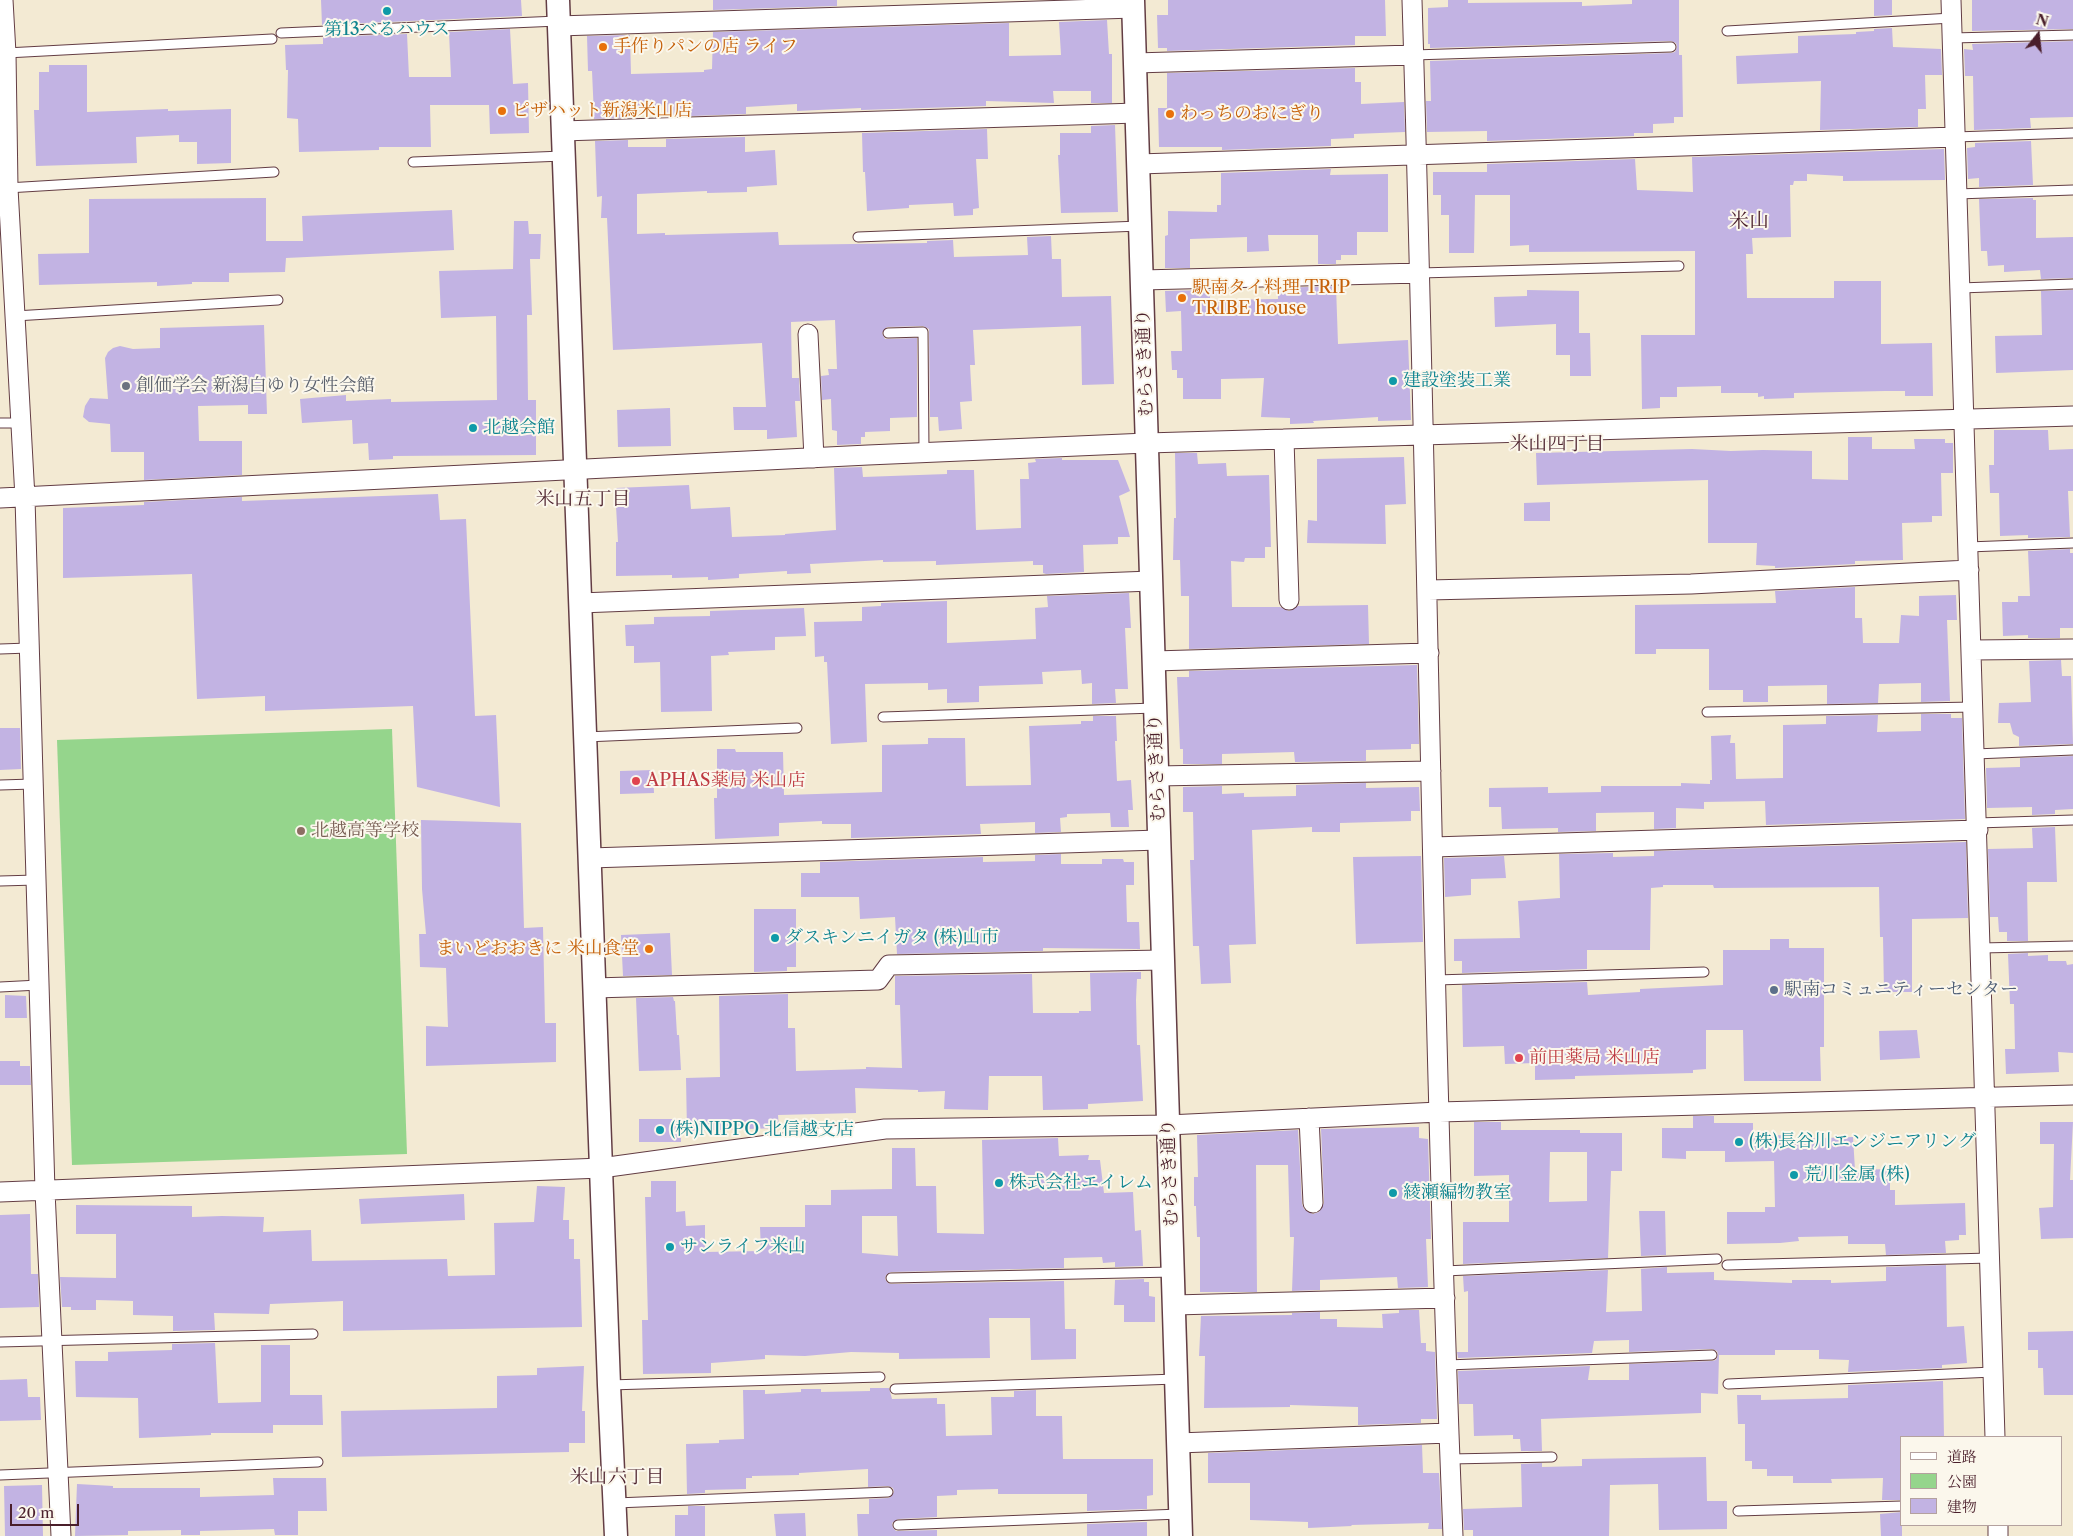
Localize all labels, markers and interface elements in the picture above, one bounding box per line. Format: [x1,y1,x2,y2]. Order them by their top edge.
marker: 第13べるハウス [381,5,393,17]
north arrow [2013,10,2063,60]
text: N [2034,10,2050,31]
place label: 第13べるハウス [324,19,450,41]
place label: 手作りパンの店 ライフ [613,36,798,58]
marker: 手作りパンの店 ライフ [597,41,609,53]
place label: ピザハット新潟米山店 [512,100,692,122]
place label: わっちのおにぎり [1180,103,1324,125]
marker: ピザハット新潟米山店 [496,105,508,117]
marker: わっちのおにぎり [1164,108,1176,120]
district label: 米山 [1729,209,1769,233]
place label: 駅南タイ料理 TRIP TRIBE house [1192,277,1350,320]
marker: 駅南タイ料理 TRIP TRIBE house [1176,292,1188,304]
street label: むらさき通り [1132,309,1158,417]
place label: 建設塗装工業 [1403,370,1511,392]
place label: 創価学会 新潟白ゆり女性会館 [136,375,375,397]
marker: 建設塗装工業 [1387,375,1399,387]
marker: 創価学会 新潟白ゆり女性会館 [120,380,132,392]
place label: 北越会館 [483,417,555,439]
marker: 北越会館 [467,422,479,434]
district label: 米山四丁目 [1510,434,1604,456]
district label: 米山五丁目 [536,489,630,511]
street label: むらさき通り [1144,714,1170,822]
place label: APHAS薬局 米山店 [646,770,805,792]
marker: APHAS薬局 米山店 [630,775,642,787]
place label: 北越高等学校 [311,820,419,842]
marker: 北越高等学校 [295,825,307,837]
place label: ダスキンニイガタ (株)山市 [785,927,999,949]
marker: ダスキンニイガタ (株)山市 [769,932,781,944]
place label: まいどおおきに 米山食堂 [436,938,639,960]
marker: まいどおおきに 米山食堂 [643,943,655,955]
place label: 駅南コミュニティーセンター [1784,979,2018,1001]
marker: 駅南コミュニティーセンター [1768,984,1780,996]
place label: 前田薬局 米山店 [1529,1047,1660,1069]
marker: 前田薬局 米山店 [1513,1052,1525,1064]
place label: (株)NIPPO 北信越支店 [670,1119,854,1141]
street label: むらさき通り [1157,1119,1183,1227]
marker: (株)NIPPO 北信越支店 [654,1124,666,1136]
place label: (株)長谷川エンジニアリング [1749,1131,1976,1153]
marker: (株)長谷川エンジニアリング [1733,1136,1745,1148]
place label: 荒川金属 (株) [1804,1164,1910,1186]
marker: 荒川金属 (株) [1788,1169,1800,1181]
place label: 株式会社エイレム [1009,1172,1153,1194]
marker: 株式会社エイレム [993,1177,1005,1189]
place label: 綾瀬編物教室 [1403,1182,1511,1204]
marker: 綾瀬編物教室 [1387,1187,1399,1199]
place label: サンライフ米山 [680,1236,806,1258]
marker: サンライフ米山 [664,1241,676,1253]
legend [1900,1436,2063,1526]
text: 道路 [1947,1447,1977,1466]
district label: 米山六丁目 [570,1467,664,1489]
text: 公園 [1947,1472,1977,1491]
scale bar [12,1494,81,1526]
text: 建物 [1947,1497,1977,1516]
text: 20 m [18,1503,54,1522]

